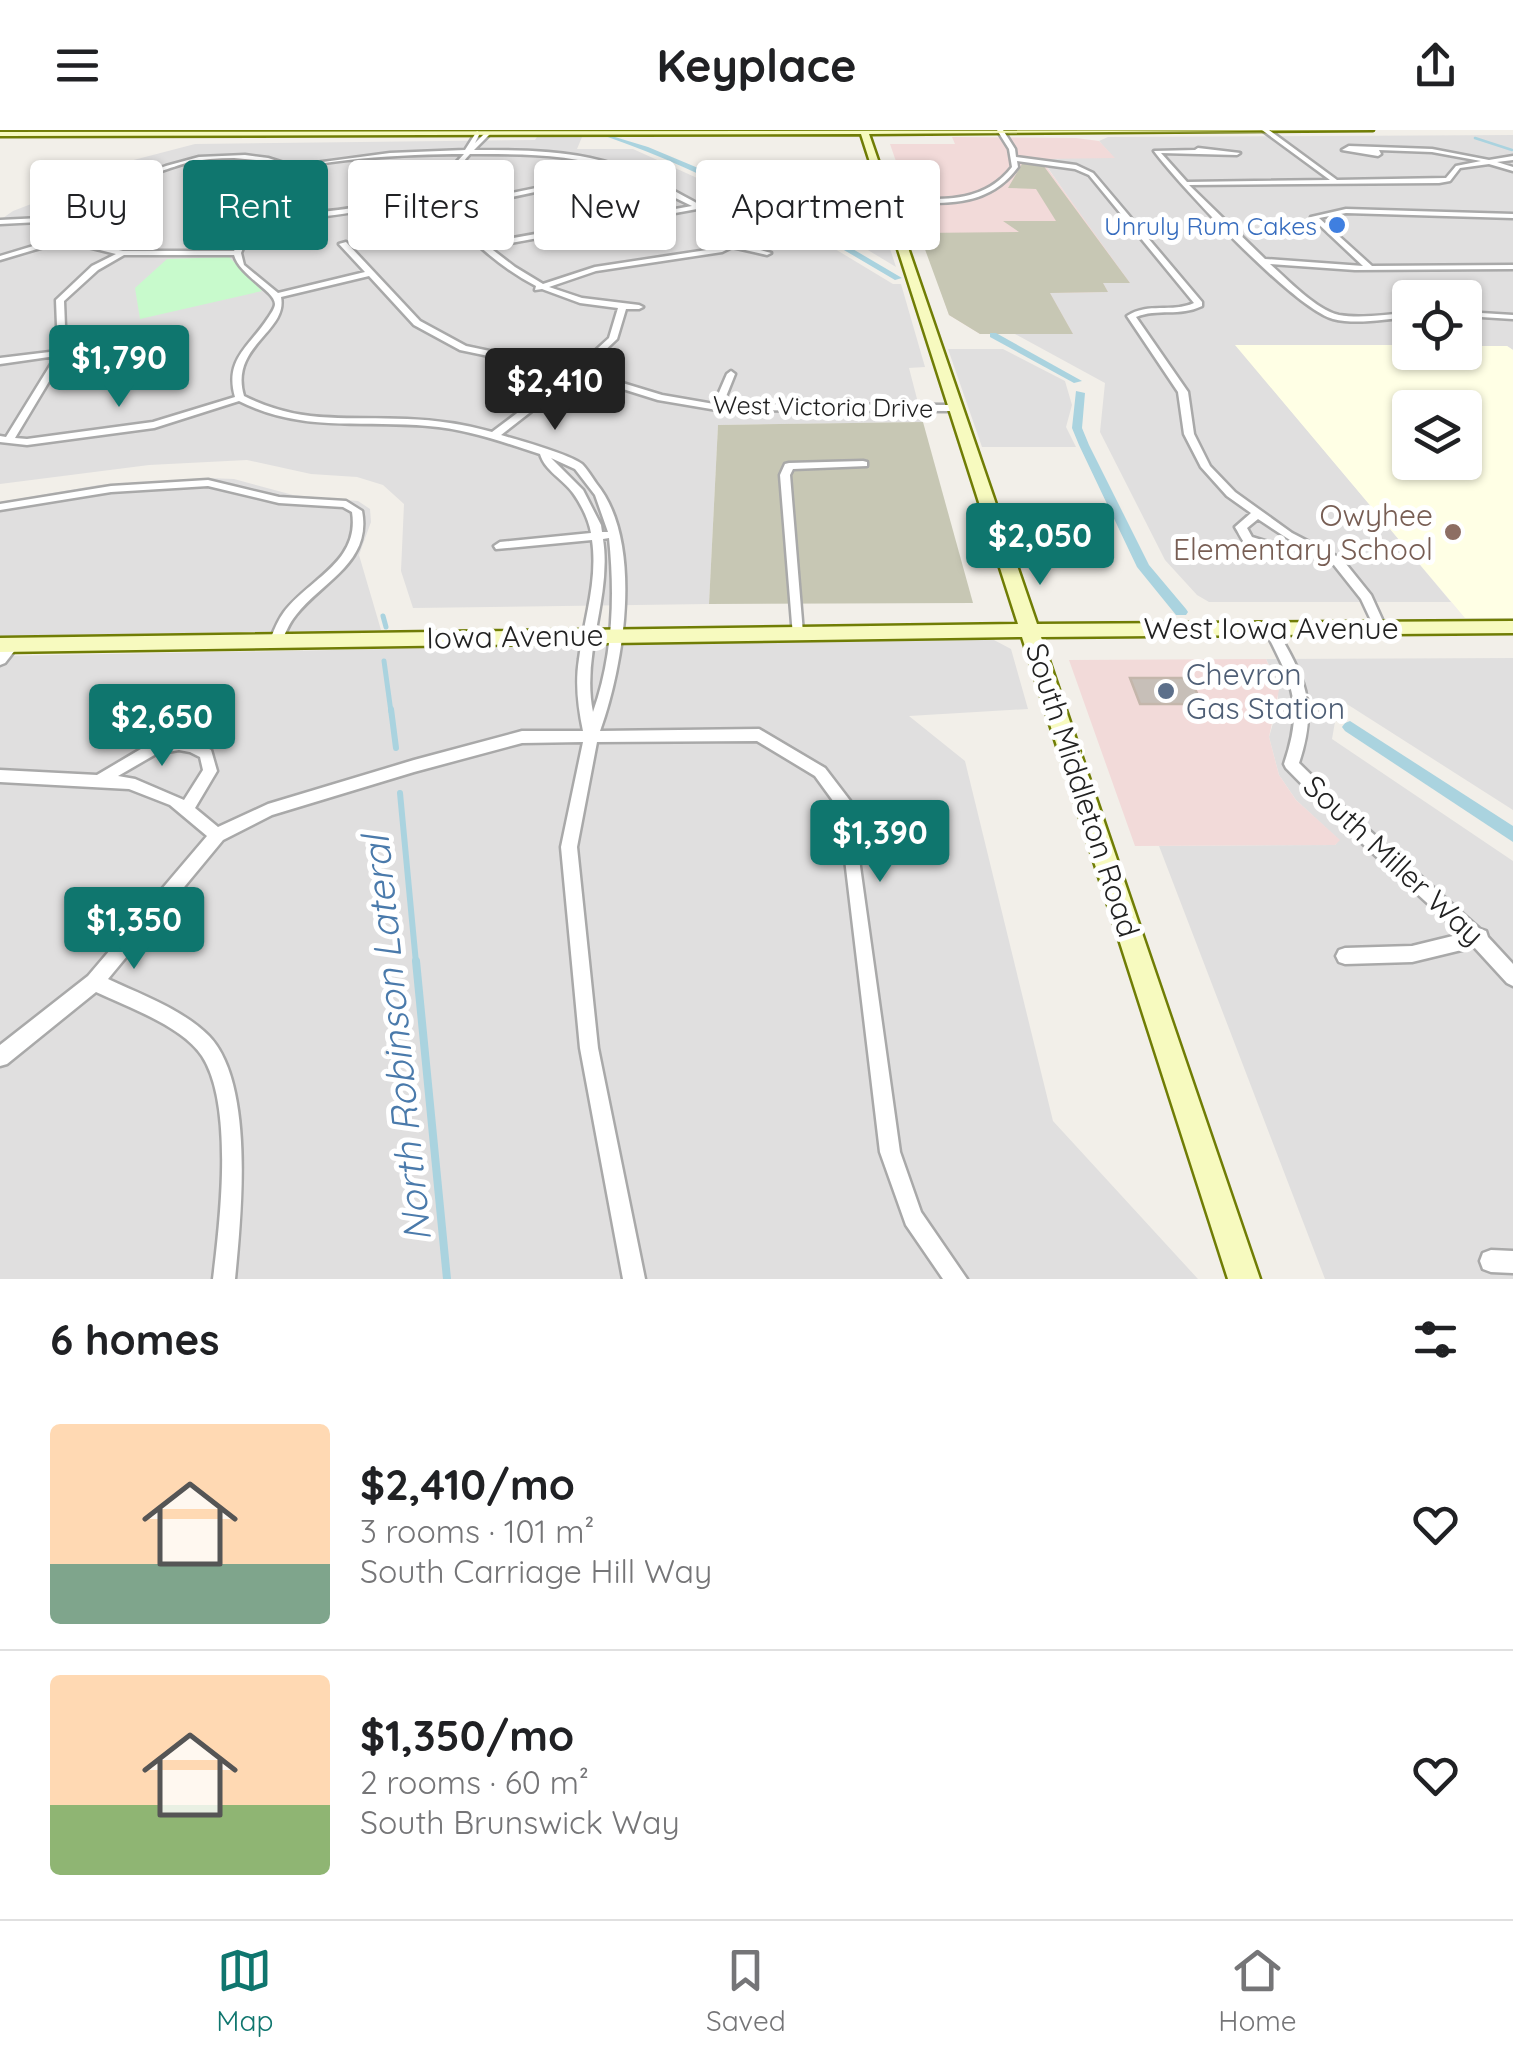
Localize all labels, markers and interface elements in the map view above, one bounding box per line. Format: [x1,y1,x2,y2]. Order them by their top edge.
text: Keyplace [657,37,856,93]
icon: menu [50,38,105,93]
icon: share [1408,38,1463,93]
chip: Buy [30,160,163,250]
chip: Rent [183,160,328,250]
chip: Filters [348,160,514,250]
chip: New [534,160,676,250]
chip: Apartment [696,160,940,250]
place label: Unruly Rum Cakes [1104,210,1317,241]
marker: Unruly Rum Cakes [1326,214,1348,236]
map controls [1392,280,1482,480]
button: locate [1392,280,1482,370]
pin: $1,790 [38,325,200,410]
text: $1,790 [71,337,167,377]
pin: $2,410 [474,348,636,433]
text: $2,410 [507,360,603,400]
street label: West Victoria Drive [713,389,933,423]
button: layers [1392,390,1482,480]
place label: Owyhee Elementary School [1173,496,1433,568]
pin: $2,050 [959,503,1121,588]
text: $2,050 [988,515,1092,555]
marker: Owyhee Elementary School [1442,521,1464,543]
street label: West Iowa Avenue [1143,609,1399,647]
street label: Iowa Avenue [426,615,604,657]
street label: South Middleton Road [1018,638,1148,942]
place label: Chevron Gas Station [1186,655,1345,727]
marker: Chevron Gas Station [1155,680,1177,702]
pin: $2,650 [81,684,243,769]
text: $2,650 [111,696,213,736]
street label: South Miller Way [1296,767,1492,953]
pin: $1,390 [799,800,961,885]
text: $1,390 [832,812,928,852]
water label: North Robinson Lateral [350,829,441,1244]
pin: $1,350 [53,887,215,972]
text: $1,350 [86,899,182,939]
icon: filters [1408,1312,1463,1367]
text: 6 homes [50,1313,220,1366]
text: $2,410/mo [360,1458,575,1511]
icon: home [130,1464,250,1584]
icon: heart [1408,1497,1463,1552]
text: 3 rooms · 101 m² [360,1511,594,1551]
text: South Carriage Hill Way [360,1551,712,1591]
text: $1,350/mo [360,1709,574,1762]
icon: home [130,1715,250,1835]
icon: heart [1408,1748,1463,1803]
text: 2 rooms · 60 m² [360,1762,589,1802]
text: South Brunswick Way [360,1802,680,1842]
tab: Map [216,1943,273,2038]
tab: Saved [706,1943,786,2038]
tab: Home [1218,1943,1297,2038]

